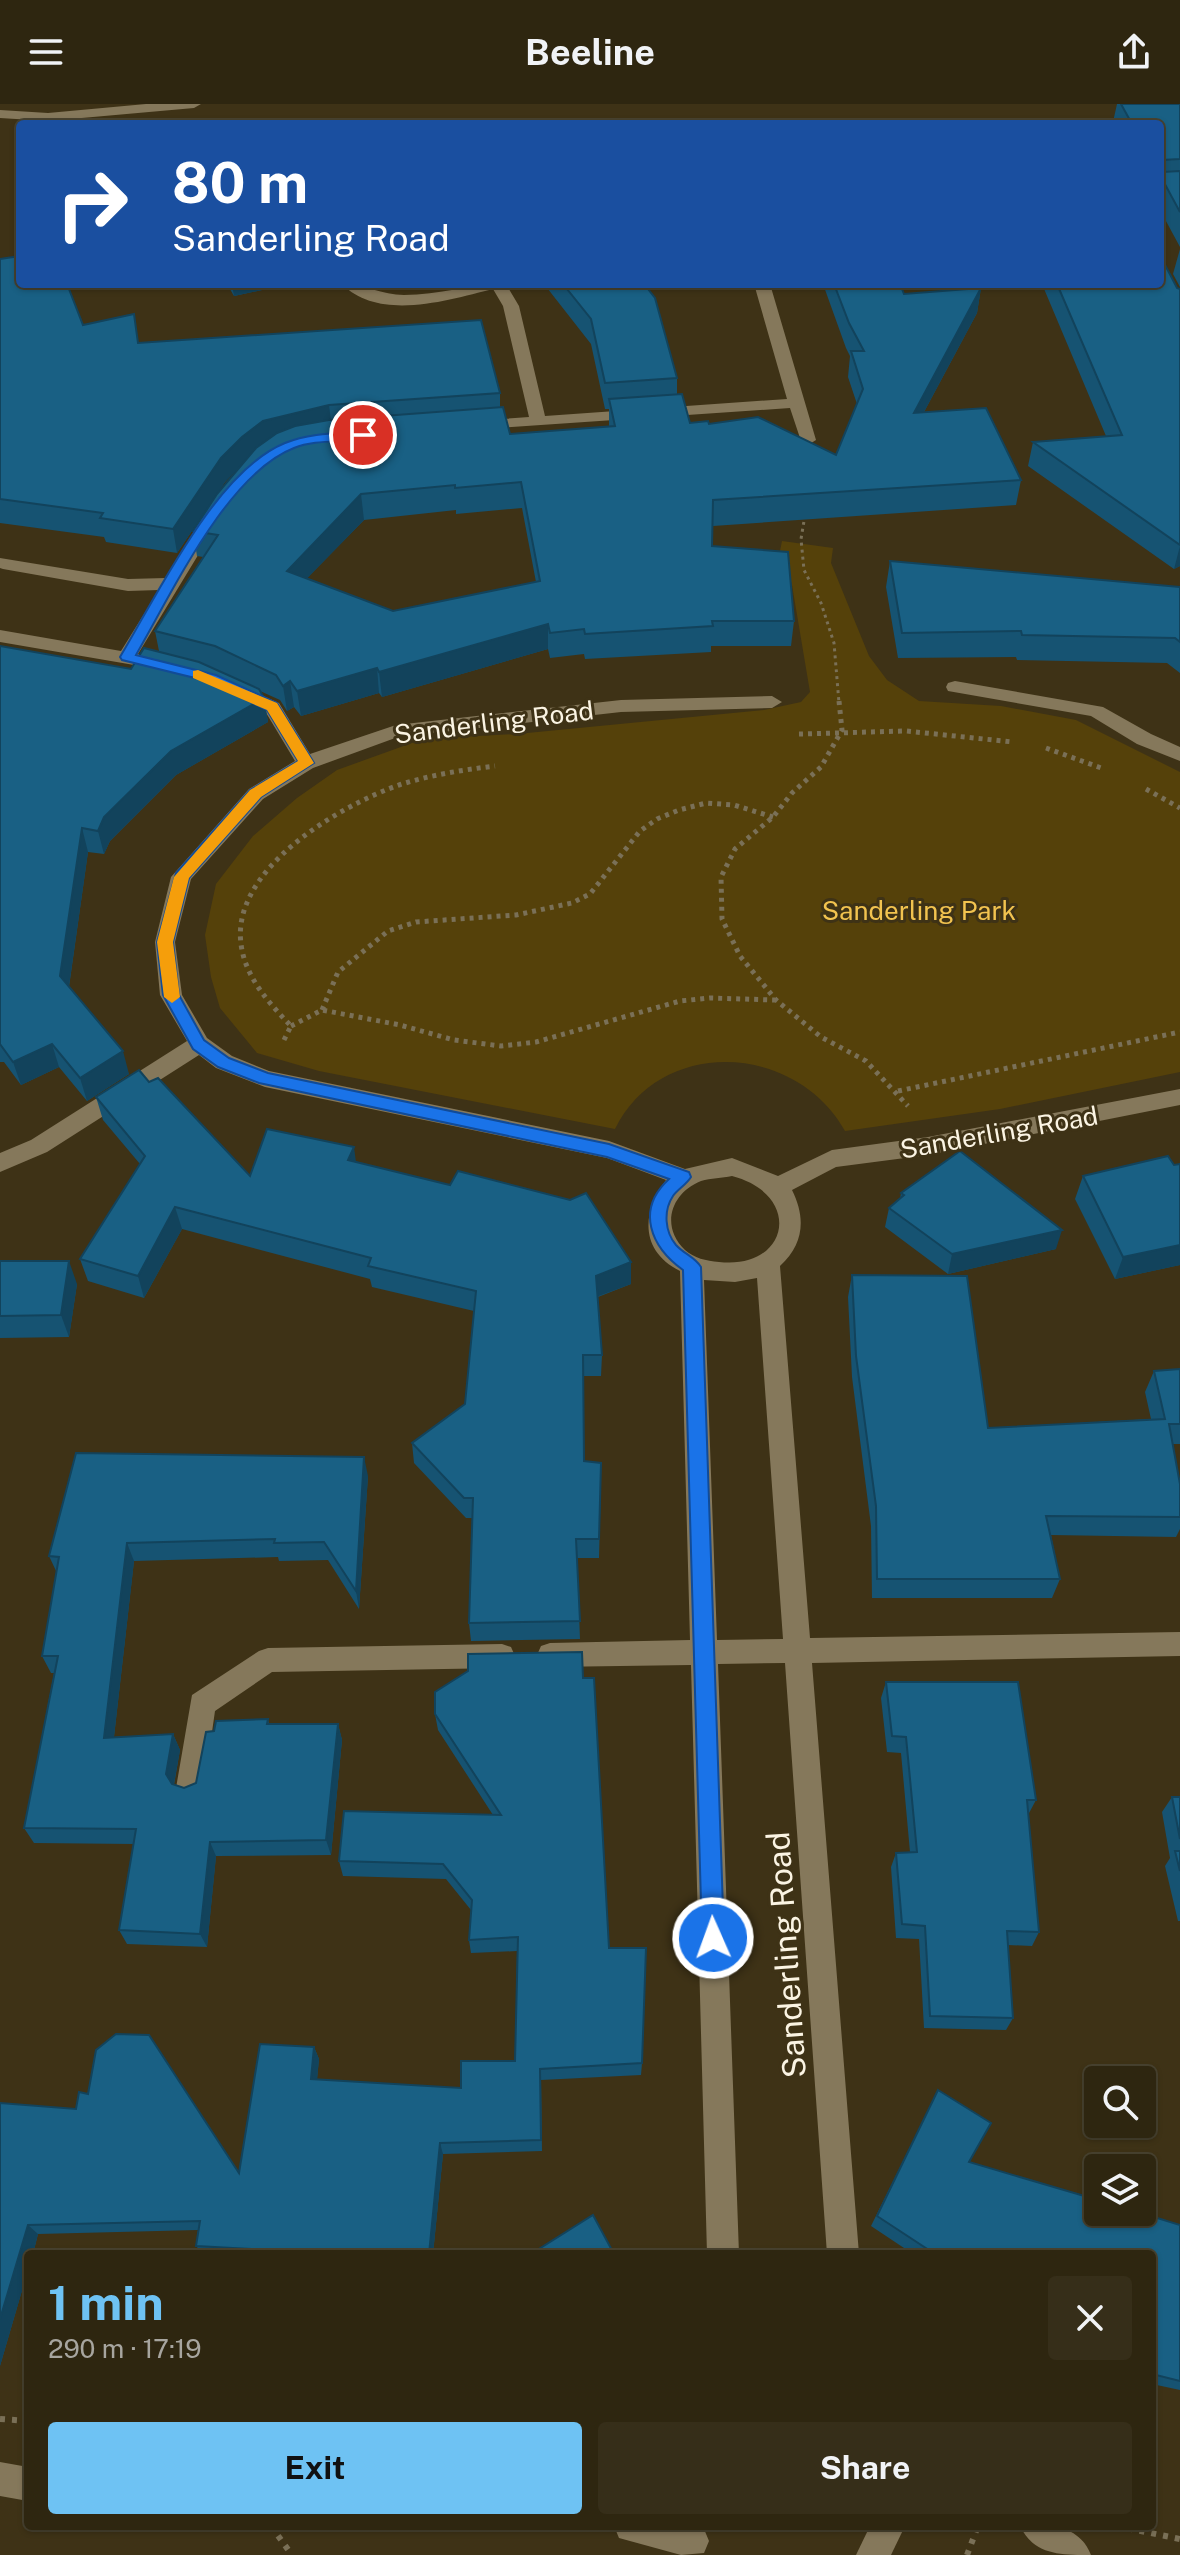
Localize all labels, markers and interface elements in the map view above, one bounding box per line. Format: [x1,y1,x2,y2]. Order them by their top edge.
icon: menu [24,30,68,74]
icon: share [1112,30,1156,74]
text: Beeline [525,31,655,73]
text: 80 m [172,150,308,216]
icon: right [40,152,144,256]
text: Sanderling Road [172,217,450,259]
pin [329,401,397,469]
icon: arrive [341,413,385,457]
street label: Sanderling Road [393,694,595,750]
park label: Sanderling Park [822,895,1016,926]
street label: Sanderling Road [898,1099,1100,1165]
street label: Sanderling Road [759,1831,813,2079]
position arrow [671,1896,755,1980]
map controls [1084,2066,1156,2226]
button: search [1084,2066,1156,2138]
button: layers [1084,2154,1156,2226]
text: 1 min [48,2274,164,2331]
button: close [1048,2276,1132,2360]
text: 290 m · 17:19 [48,2333,202,2364]
button: Exit [48,2422,582,2514]
button: Share [598,2422,1132,2514]

